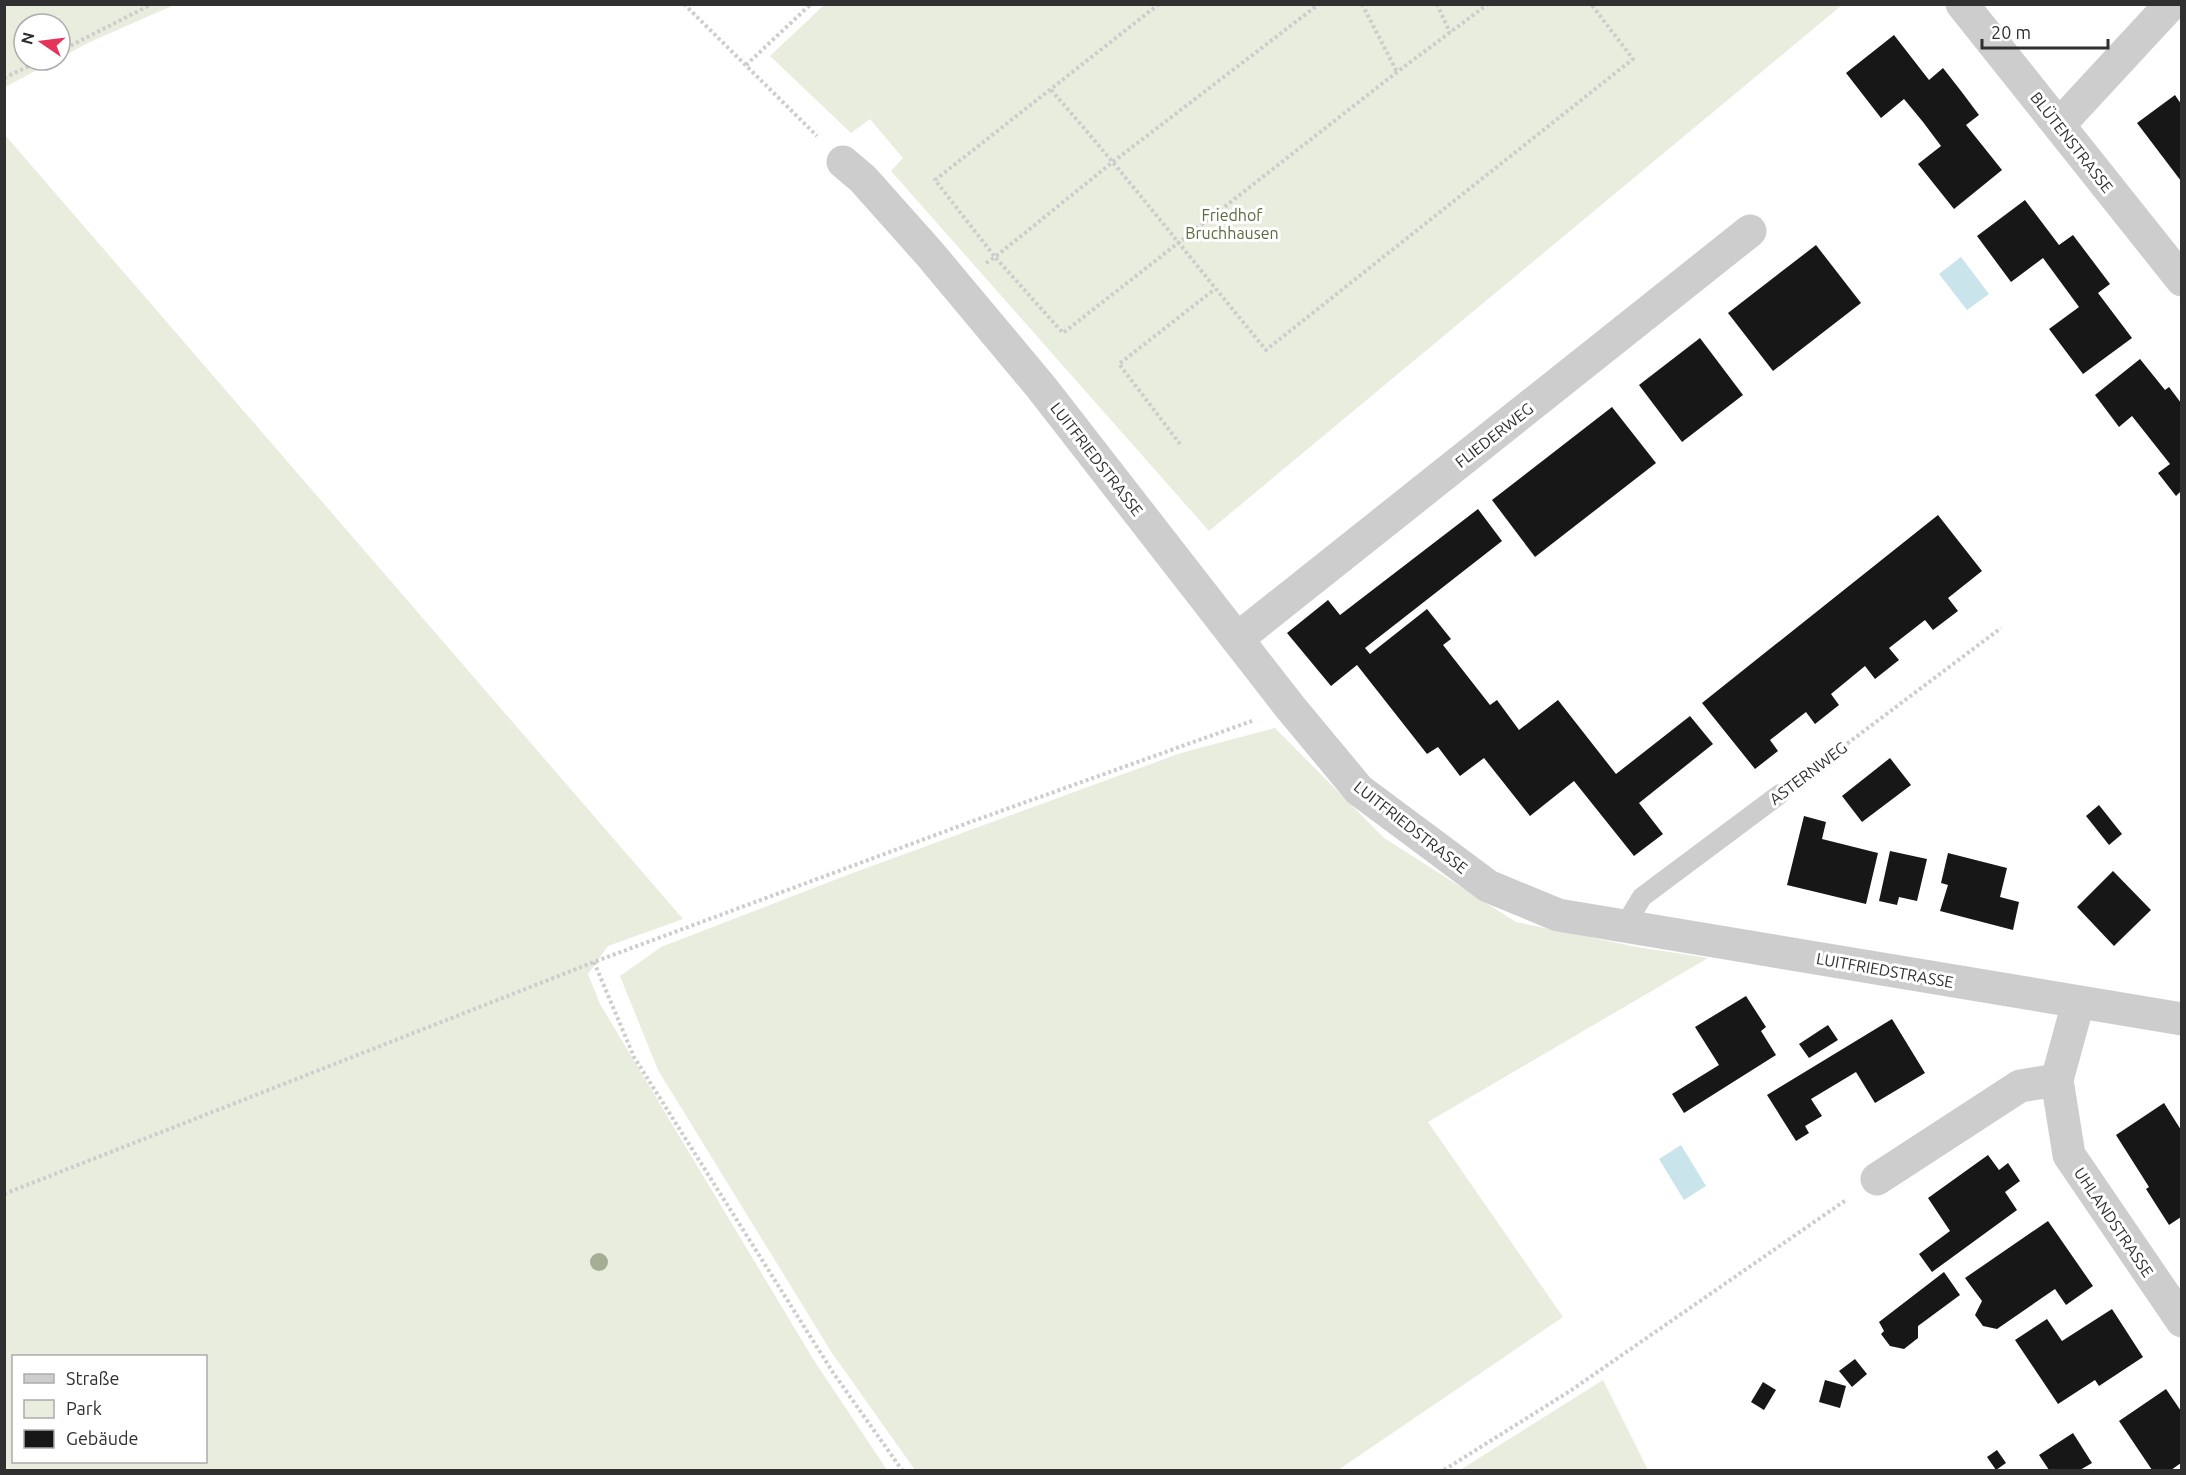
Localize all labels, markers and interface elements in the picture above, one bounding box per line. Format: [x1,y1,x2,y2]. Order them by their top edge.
north arrow [12,12,72,72]
scale bar [1982,12,2108,50]
text: 20 m [1991,22,2031,42]
text: N [17,30,38,46]
street label: BLÜTENSTRASSE [2027,88,2117,196]
park label: Friedhof Bruchhausen [1185,206,1279,242]
street label: LUITFRIEDSTRASSE [1047,399,1147,519]
street label: FLIEDERWEG [1451,399,1537,471]
street label: ASTERNWEG [1766,738,1850,808]
street label: LUITFRIEDSTRASSE [1351,777,1471,877]
street label: LUITFRIEDSTRASSE [1815,949,1955,991]
street label: UHLANDSTRASSE [2071,1164,2157,1280]
legend [12,1355,207,1463]
text: Straße [66,1368,119,1388]
text: Park [66,1398,102,1418]
text: Gebäude [66,1428,138,1448]

